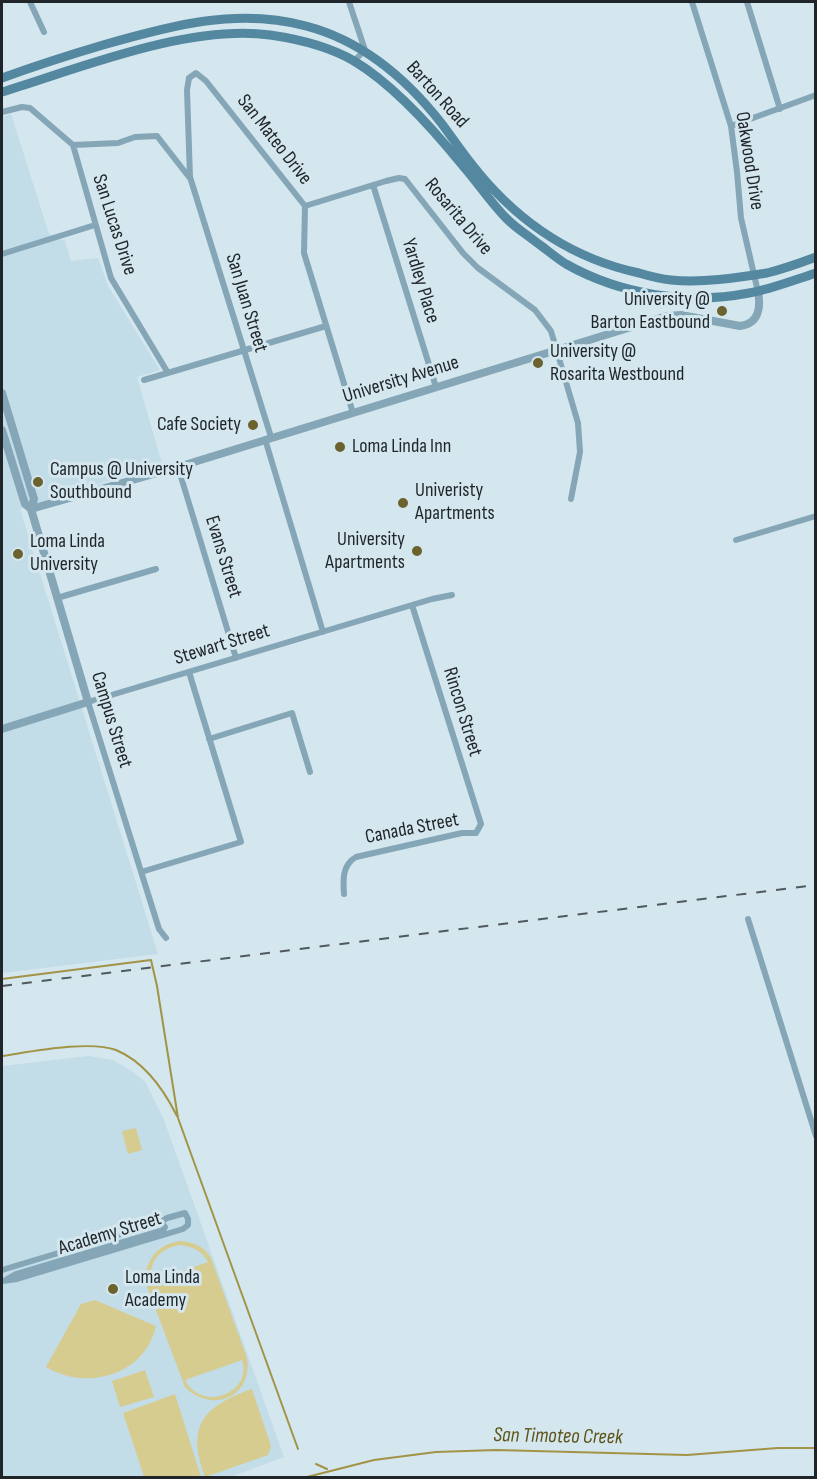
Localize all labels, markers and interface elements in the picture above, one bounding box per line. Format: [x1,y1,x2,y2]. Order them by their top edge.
street label: Barton Road [401,57,473,133]
street label: San Mateo Drive [231,90,317,190]
street label: Oakwood Drive [729,110,769,212]
street label: San Lucas Drive [86,172,142,278]
street label: Rosarita Drive [419,174,497,260]
street label: Yardley Place [396,236,444,326]
street label: San Juan Street [220,251,272,355]
place label: University @ Barton Eastbound [591,288,710,335]
marker: University @ Barton Eastbound [715,304,729,318]
place label: University @ Rosarita Westbound [550,340,684,387]
street label: University Avenue [340,351,462,409]
marker: University @ Rosarita Westbound [531,356,545,370]
place label: Cafe Society [157,413,241,437]
marker: Cafe Society [246,418,260,432]
place label: Loma Linda Inn [352,435,451,459]
marker: Loma Linda Inn [333,440,347,454]
place label: Campus @ University Southbound [50,458,193,505]
marker: Campus @ University Southbound [31,475,45,489]
place label: Univeristy Apartments [415,479,495,526]
marker: Univeristy Apartments [396,496,410,510]
street label: Evans Street [199,513,247,601]
place label: University Apartments [325,528,405,575]
place label: Loma Linda University [30,530,105,577]
marker: University Apartments [410,544,424,558]
marker: Loma Linda University [11,547,25,561]
street label: Stewart Street [171,619,273,671]
street label: Rincon Street [437,665,487,759]
street label: Campus Street [85,669,137,771]
street label: Canada Street [363,808,461,850]
street label: Academy Street [56,1207,164,1261]
place label: Loma Linda Academy [125,1266,200,1313]
marker: Loma Linda Academy [106,1282,120,1296]
water label: San Timoteo Creek [493,1423,623,1451]

